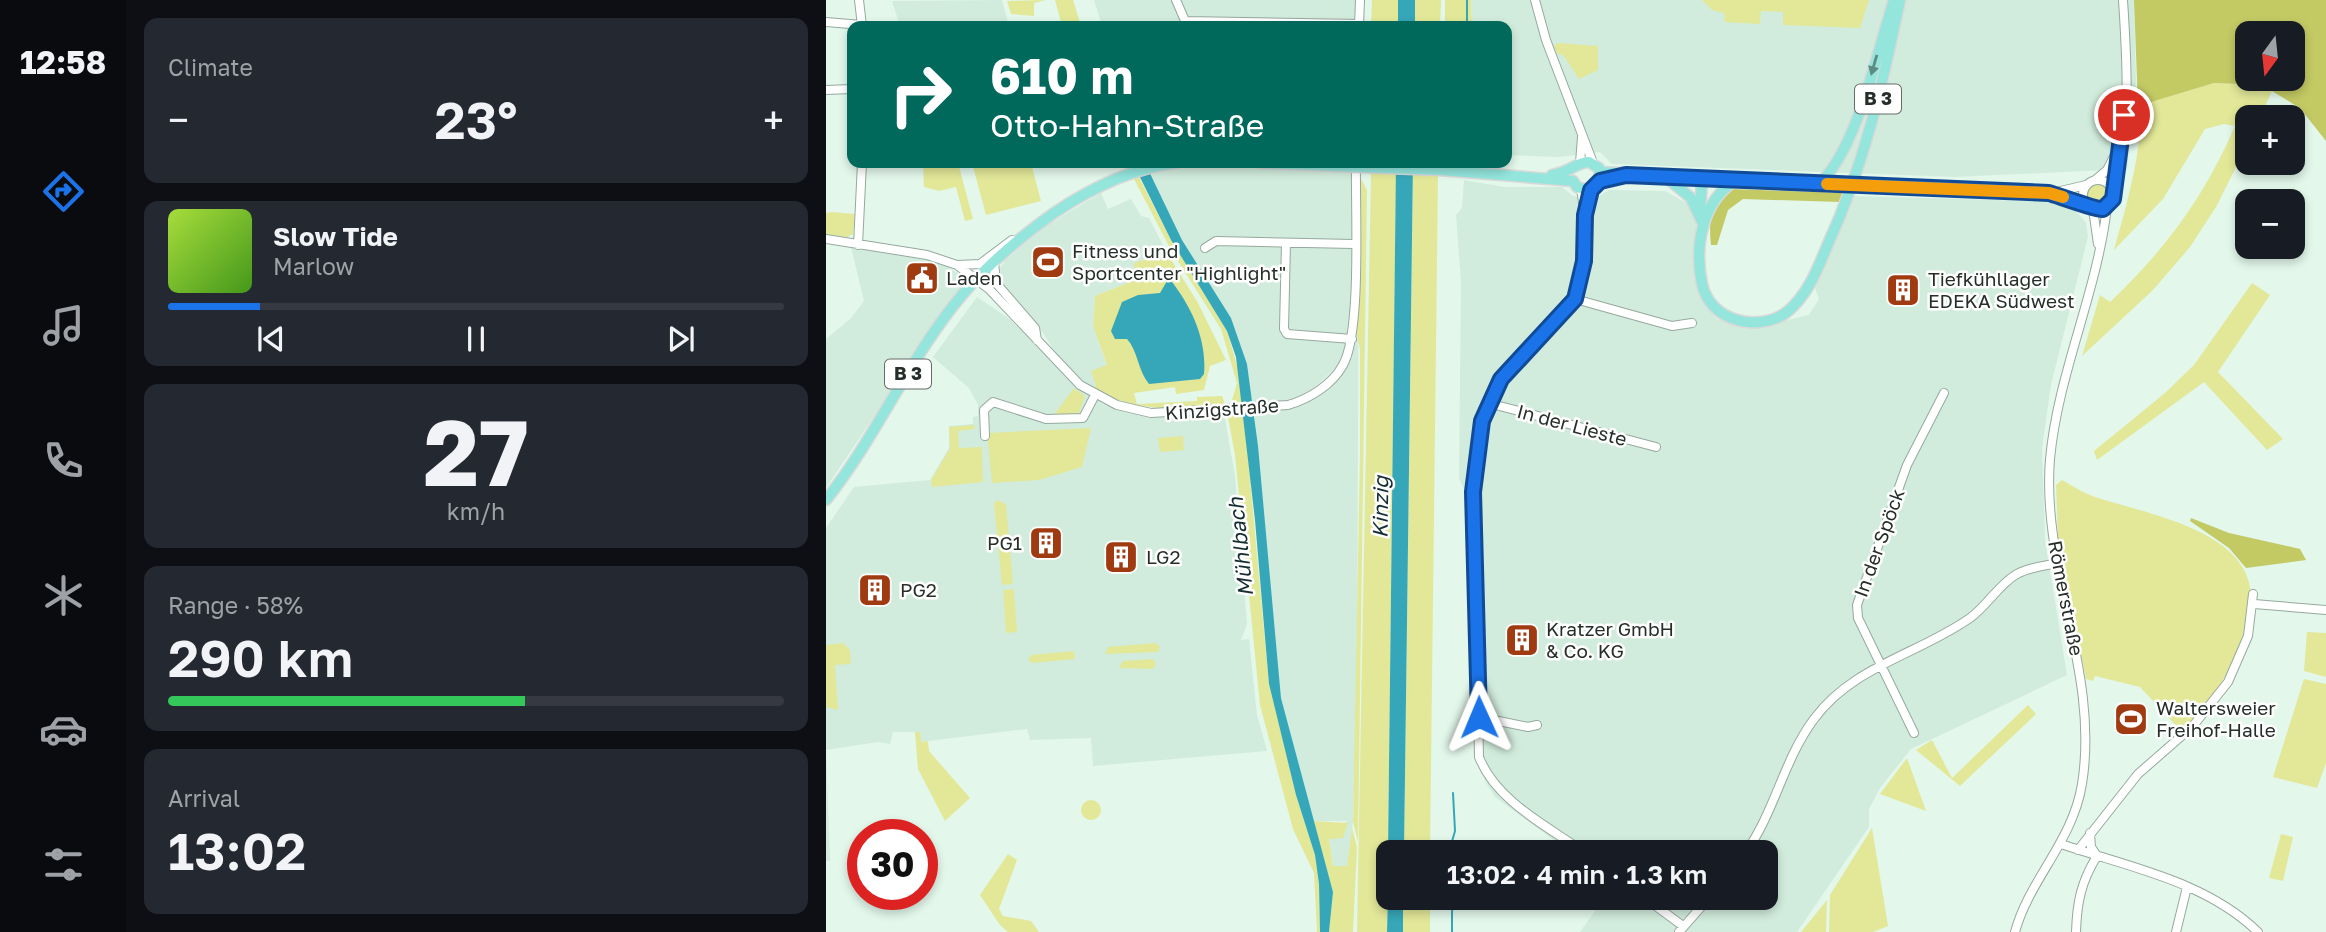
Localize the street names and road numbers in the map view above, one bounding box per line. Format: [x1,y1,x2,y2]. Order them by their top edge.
road number: B 3 [1855,84,1901,114]
road number: B 3 [885,360,931,388]
street label: Kinzigstraße [1164,393,1280,424]
street label: In der Lieste [1515,399,1630,450]
street label: In der Spöck [1848,485,1909,600]
street label: Römerstraße [2044,538,2089,658]

